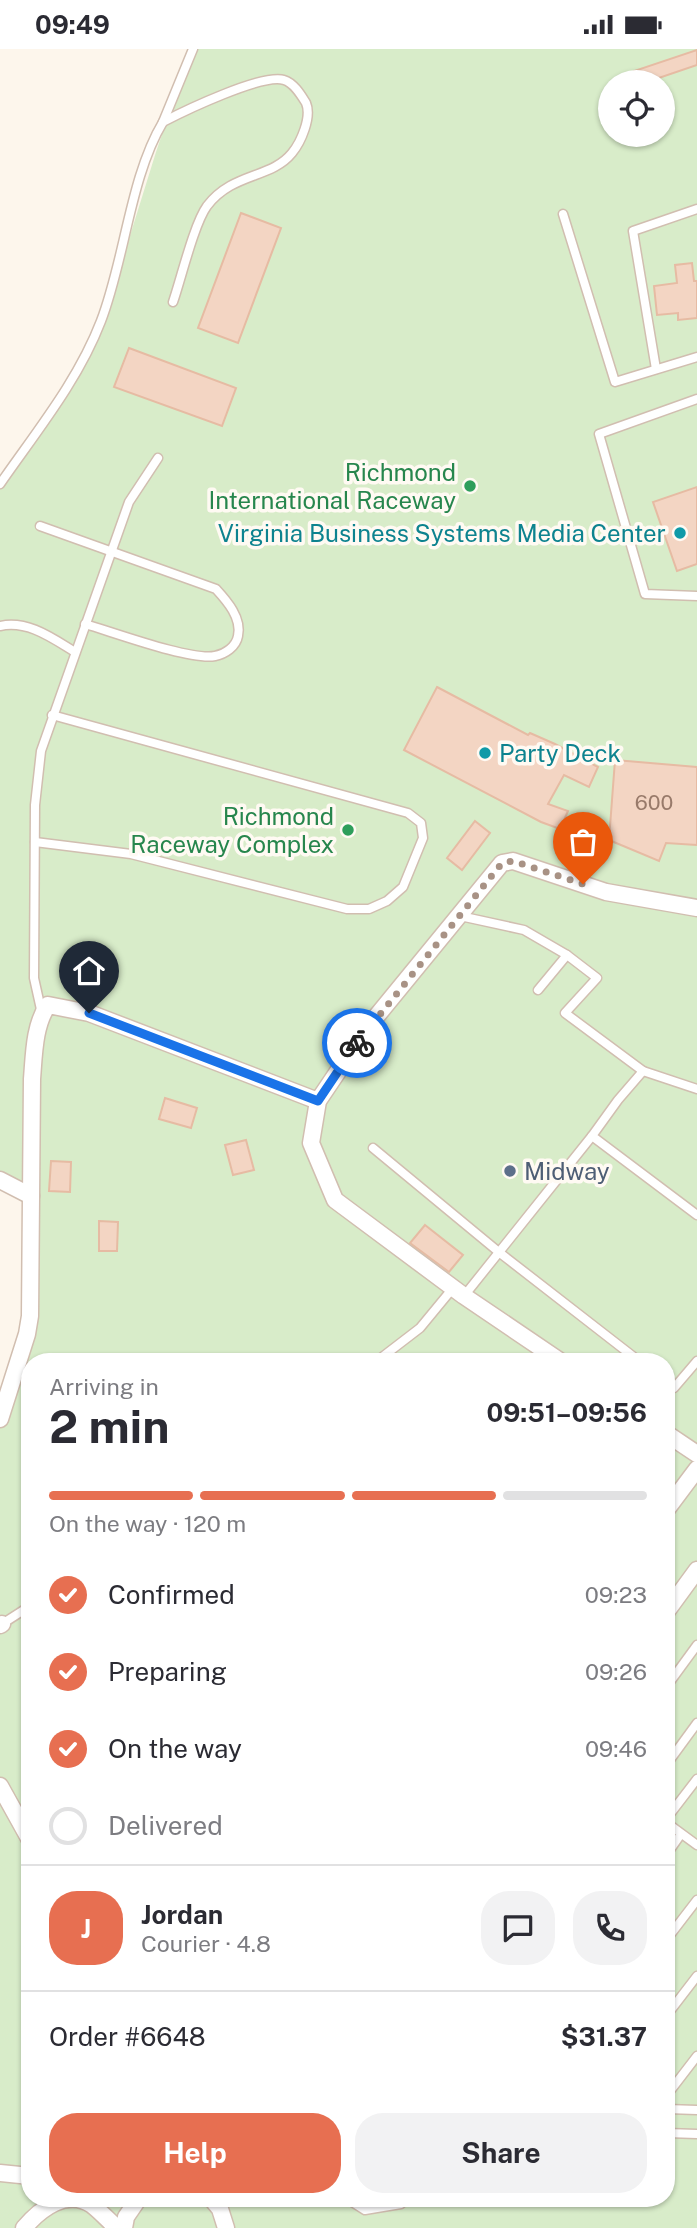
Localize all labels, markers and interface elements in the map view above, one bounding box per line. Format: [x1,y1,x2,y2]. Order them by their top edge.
text: 09:49 [35,9,110,40]
map controls [598,70,675,147]
button: locate [598,70,675,147]
place label: Richmond International Raceway [208,458,456,514]
marker: Richmond International Raceway [462,478,478,494]
place label: Virginia Business Systems Media Center [218,519,666,547]
marker: Virginia Business Systems Media Center [672,525,688,541]
place label: Party Deck [499,739,621,767]
marker: Party Deck [477,745,493,761]
house number: 600 [635,790,673,815]
place label: Richmond Raceway Complex [130,802,334,858]
pin [553,812,613,884]
marker: Richmond Raceway Complex [340,822,356,838]
icon: bag [564,823,602,861]
pin [59,941,119,1013]
icon: home [70,952,108,990]
courier [322,1008,392,1078]
icon: bike [338,1024,376,1062]
place label: Midway [524,1157,610,1185]
marker: Midway [502,1163,518,1179]
text: Arriving in [49,1373,159,1400]
text: 09:51–09:56 [487,1397,647,1428]
text: 2 min [49,1399,169,1453]
text: On the way · 120 m [49,1510,246,1537]
icon: check [49,1576,87,1614]
text: Confirmed [108,1579,235,1610]
text: 09:23 [585,1581,647,1608]
icon: check [49,1653,87,1691]
text: Preparing [108,1656,227,1687]
text: 09:26 [585,1658,647,1685]
icon: check [49,1730,87,1768]
text: On the way [108,1733,242,1764]
text: 09:46 [585,1735,647,1762]
text: Delivered [108,1810,223,1841]
button: chat [481,1891,555,1965]
button: phone [573,1891,647,1965]
text: Jordan [141,1899,223,1930]
text: J [81,1913,91,1944]
text: Courier · 4.8 [141,1930,271,1957]
text: Order #6648 [49,2021,206,2052]
text: $31.37 [561,2021,647,2052]
button: Help [49,2113,341,2193]
button: Share [355,2113,647,2193]

